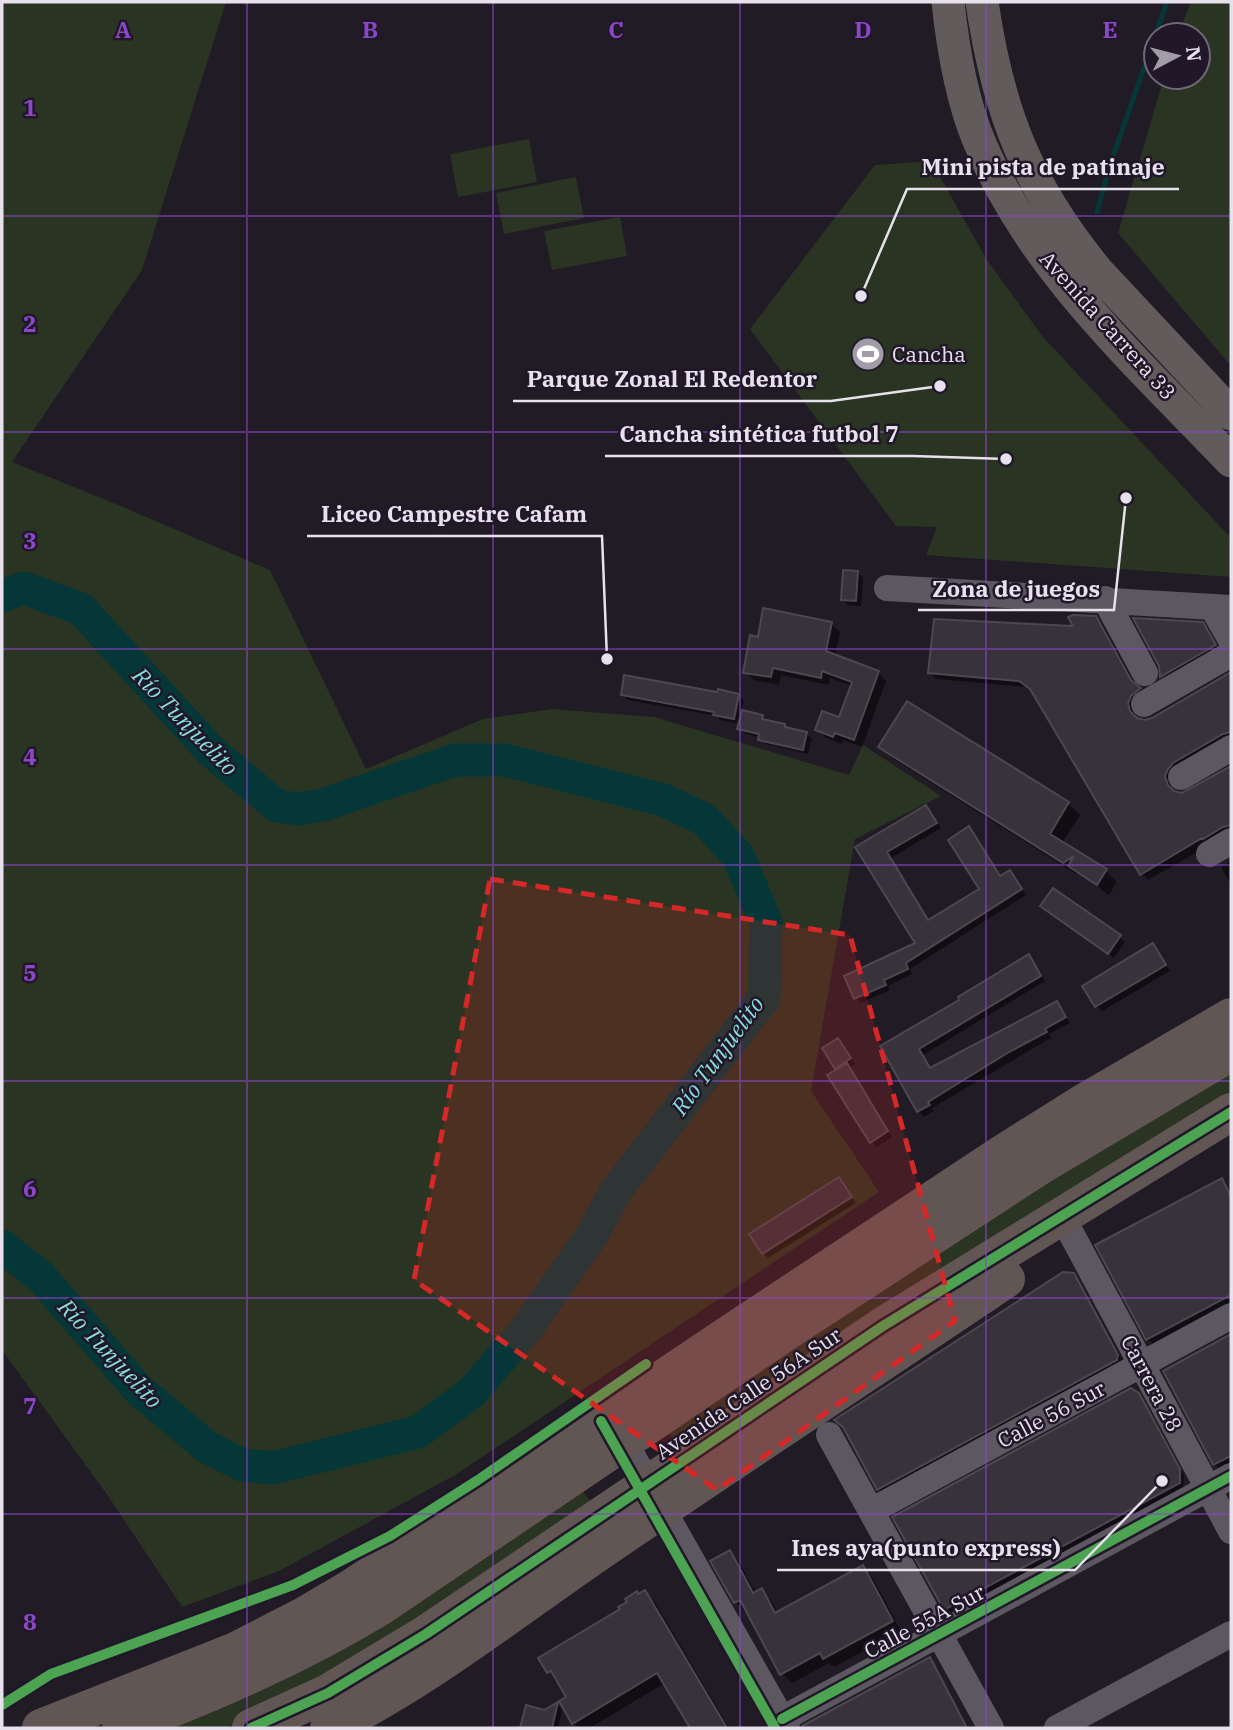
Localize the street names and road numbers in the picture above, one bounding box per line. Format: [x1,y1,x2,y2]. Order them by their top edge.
street label: Avenida Carrera 33 [1034,245,1182,405]
street label: Avenida Calle 56A Sur [650,1320,847,1466]
street label: Carrera 28 [1115,1330,1189,1436]
street label: Calle 56 Sur [992,1374,1110,1454]
street label: Calle 55A Sur [859,1577,990,1665]

